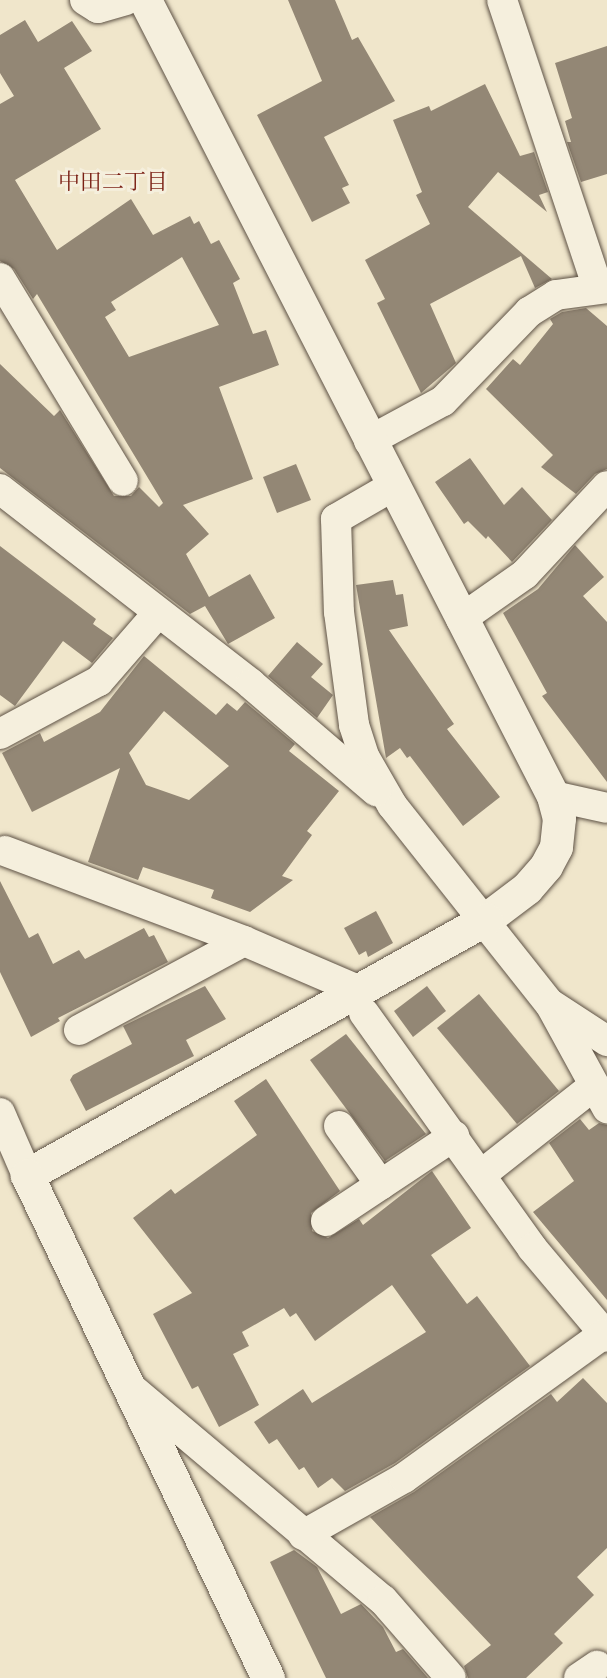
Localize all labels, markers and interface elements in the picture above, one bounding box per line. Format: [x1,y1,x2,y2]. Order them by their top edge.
district label: 中田二丁目 [58,170,168,196]

